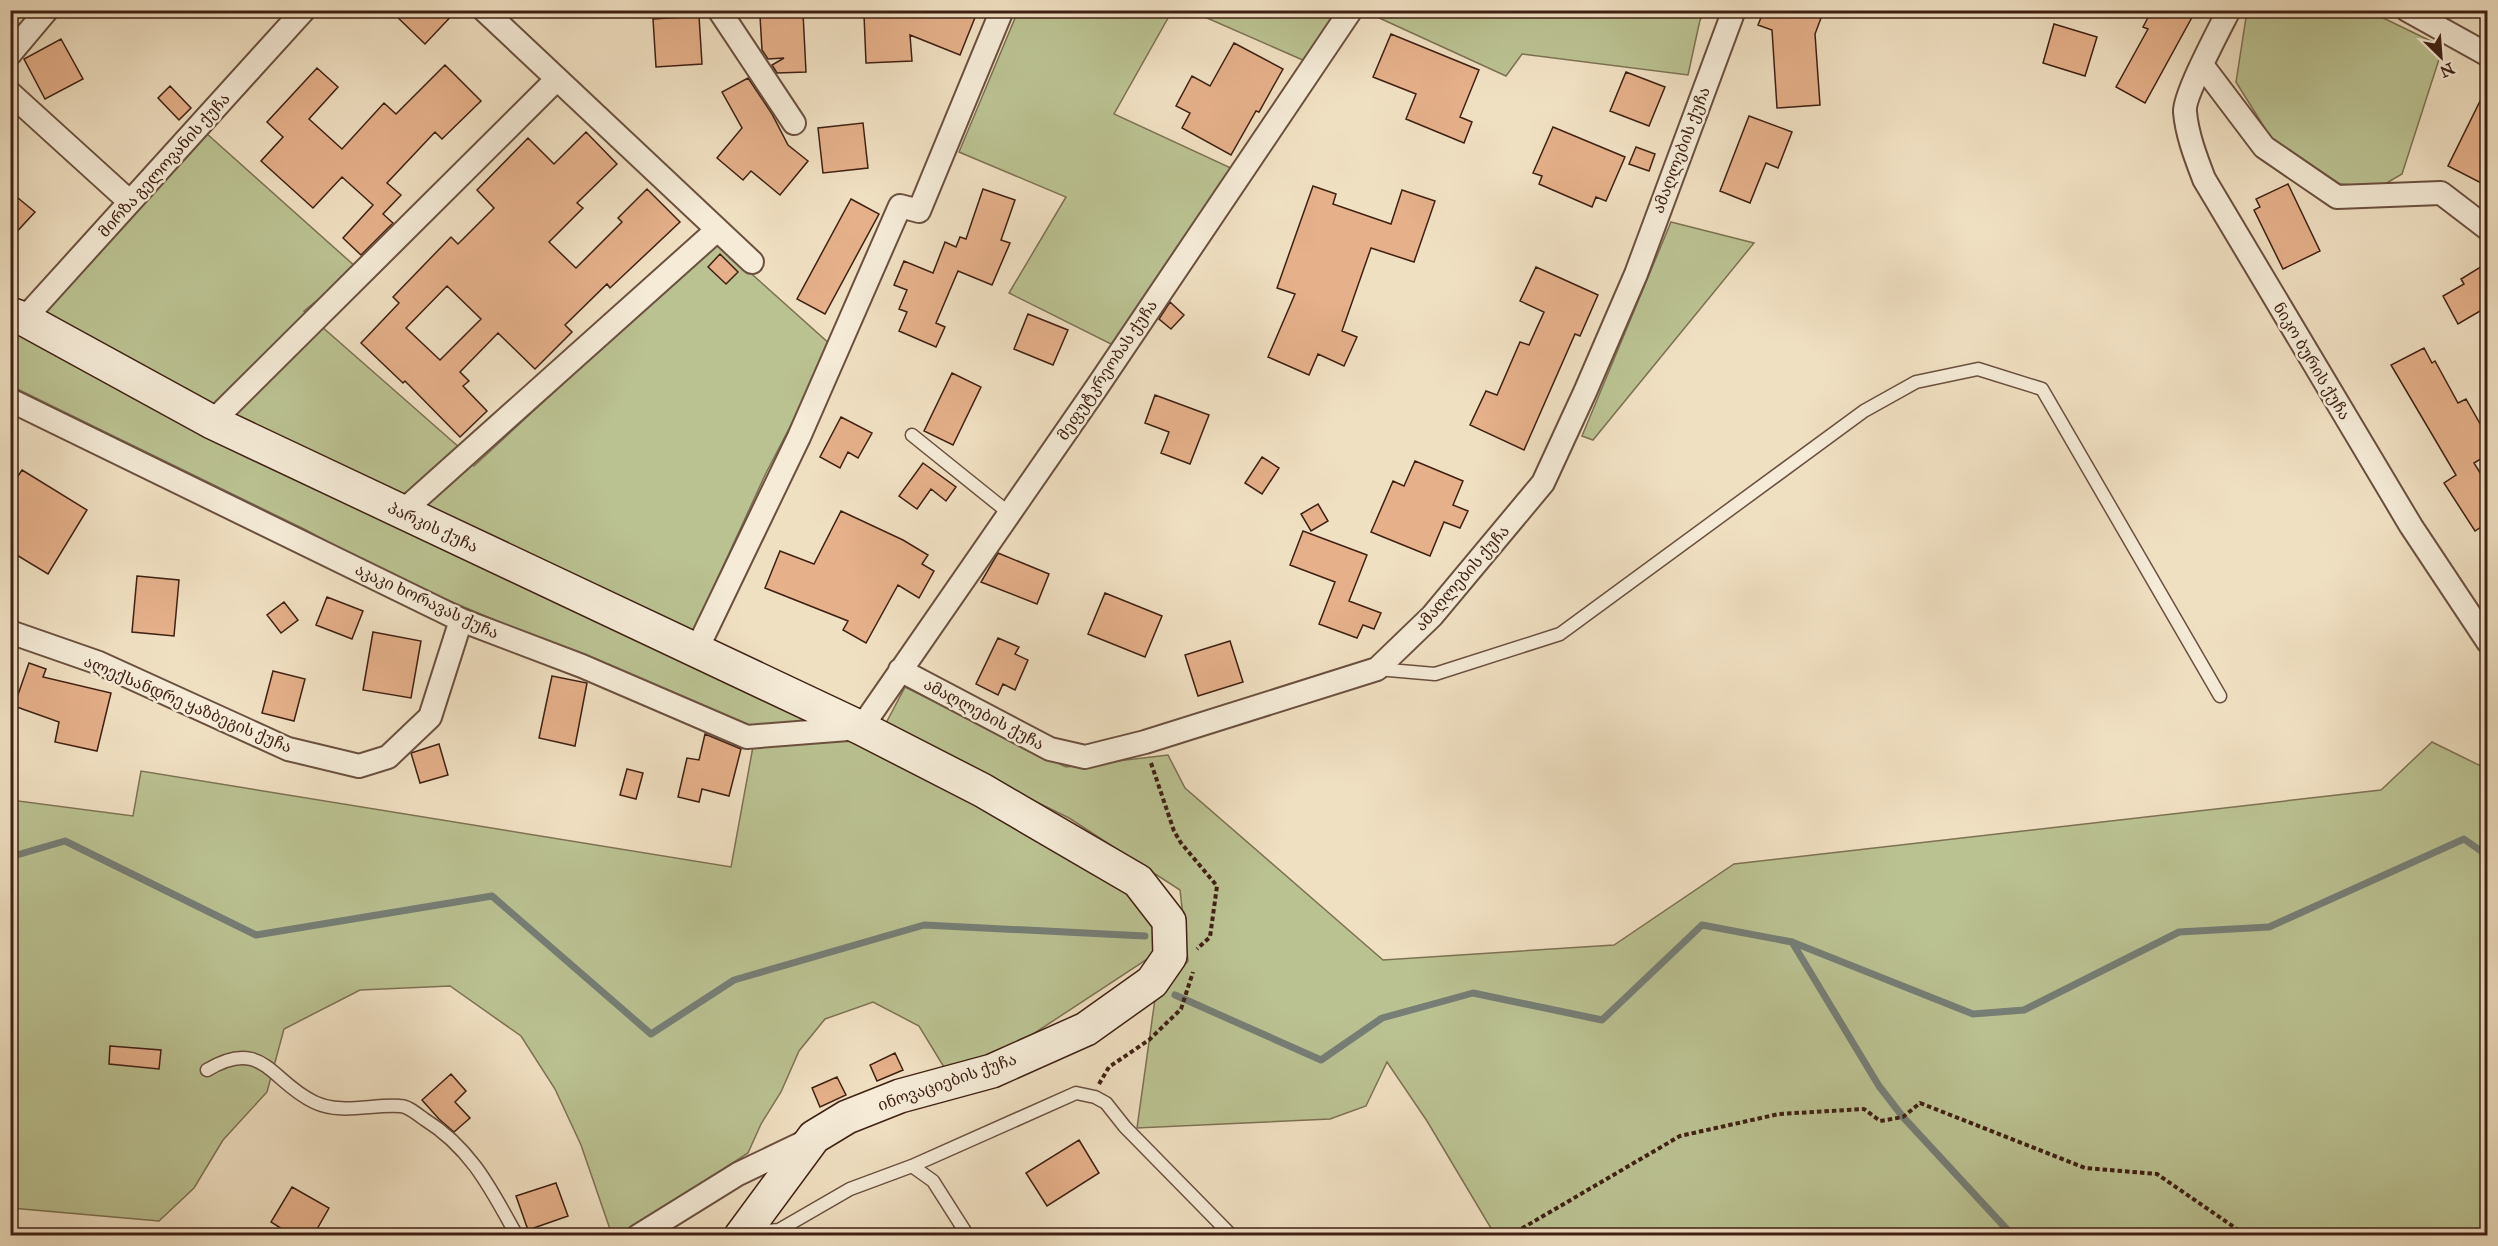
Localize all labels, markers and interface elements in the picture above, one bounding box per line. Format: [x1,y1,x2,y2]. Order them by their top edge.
north arrow [2411,27,2471,87]
text: N [2437,59,2457,82]
street label: ამაღლების ქუჩა [1648,84,1714,216]
street label: მირზა გელოვანის ქუჩა [94,89,234,241]
street label: მეფუტკრეობას ქუჩა [1053,296,1161,444]
street label: ნიკო ბურის ქუჩა [2269,299,2355,423]
street label: პარკის ქუჩა [385,498,481,556]
street label: ამაღლების ქუჩა [1411,521,1513,635]
street label: აკაკი ხორავას ქუჩა [352,559,502,643]
street label: ალექსანდრე ყაზბეგის ქუჩა [81,651,295,757]
street label: ამაღლების ქუჩა [921,674,1047,754]
street label: ინოვაციების ქუჩა [875,1049,1019,1115]

